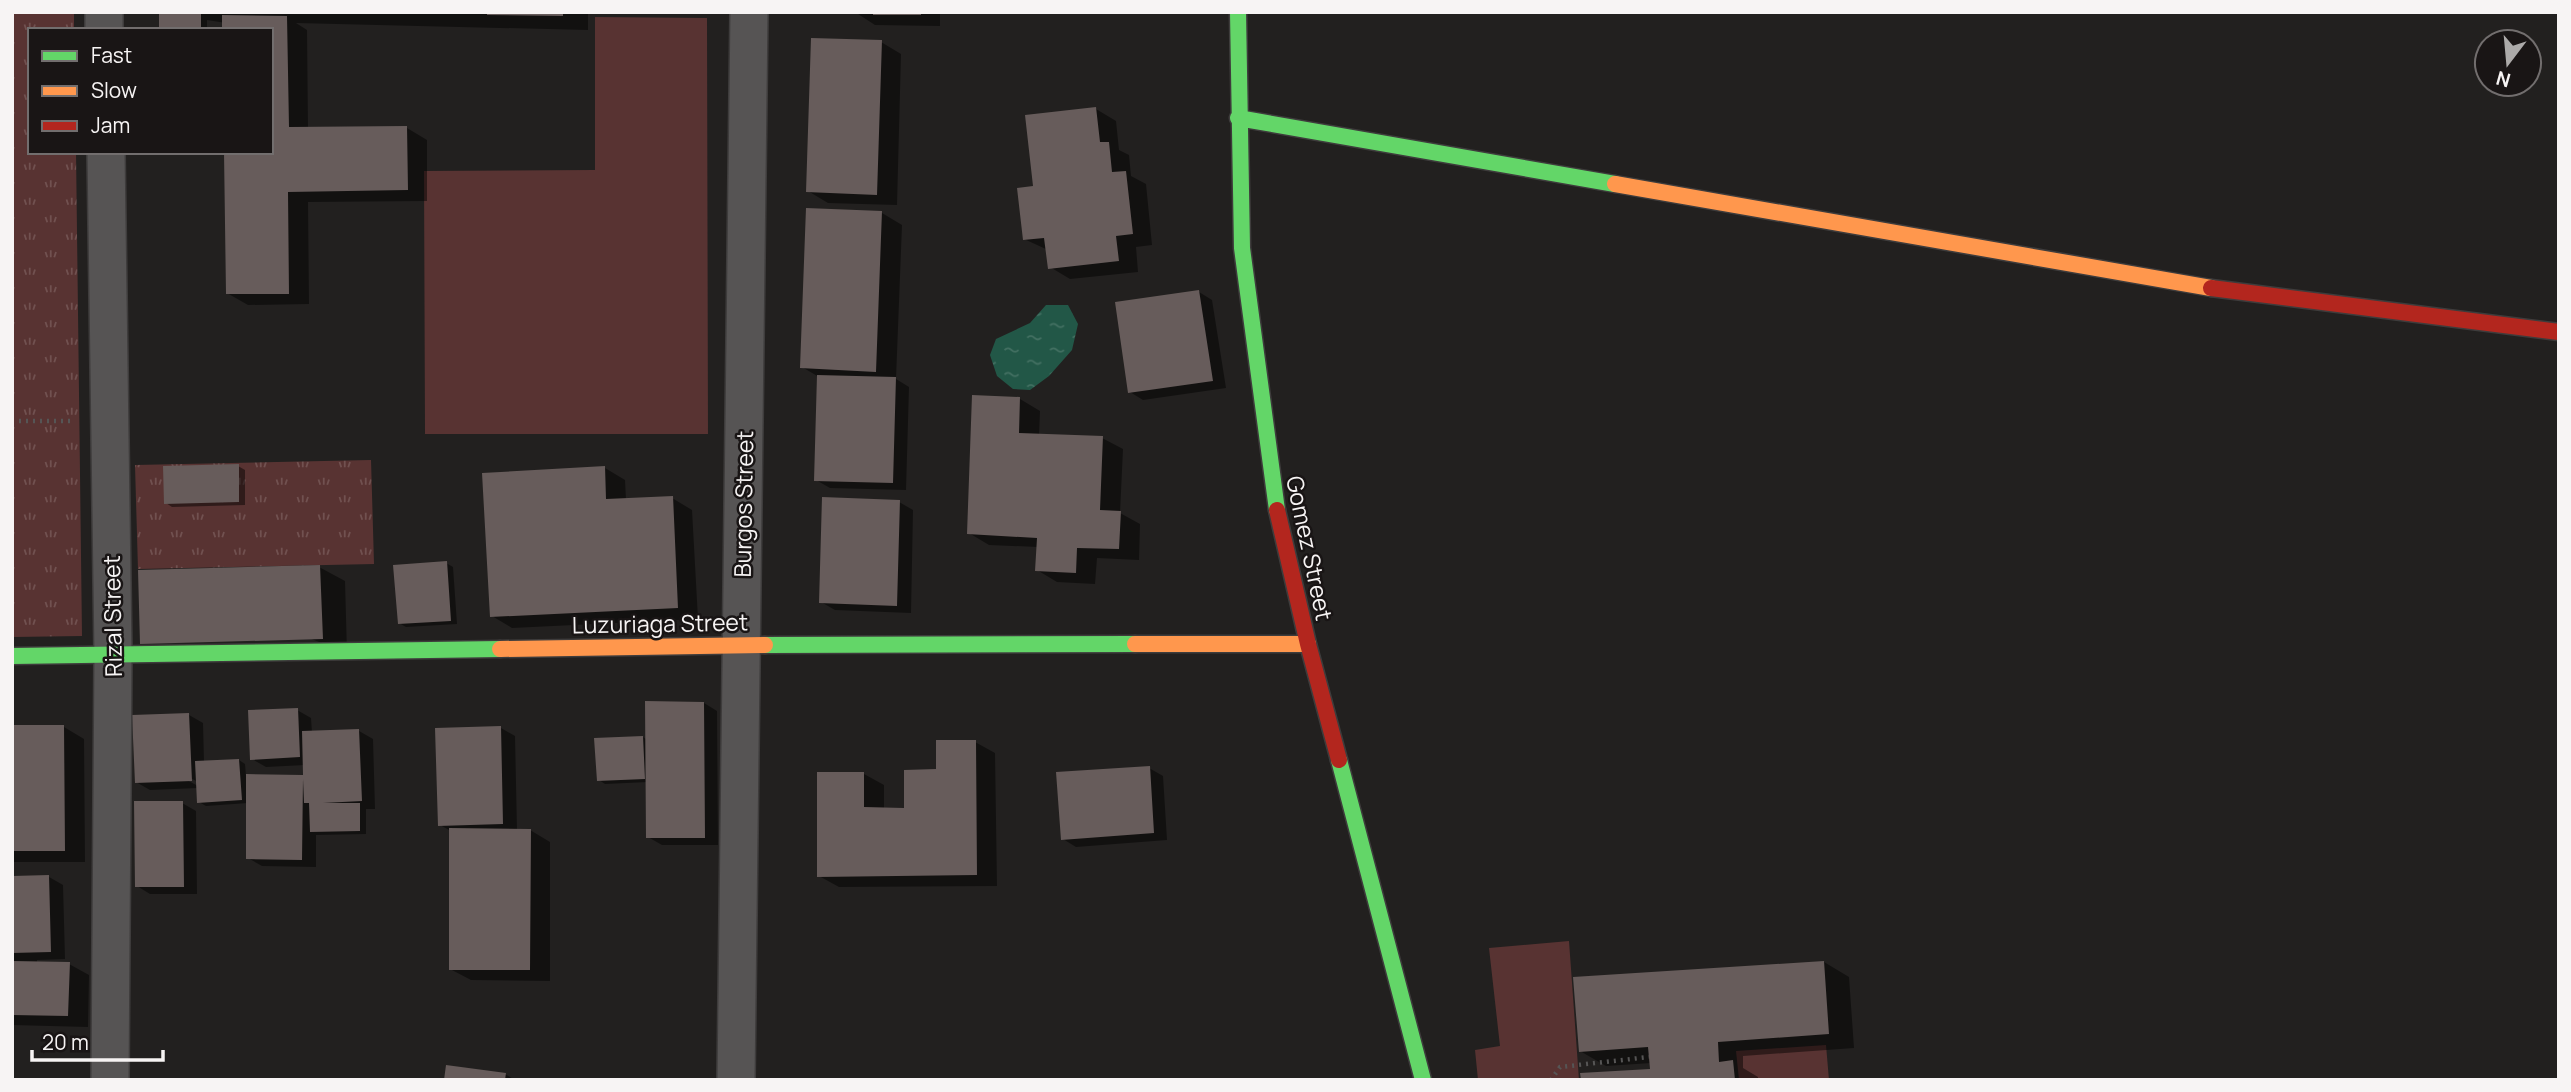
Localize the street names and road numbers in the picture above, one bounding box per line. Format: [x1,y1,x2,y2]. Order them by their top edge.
street label: Burgos Street [726,430,760,578]
street label: Gomez Street [1279,473,1341,623]
street label: Rizal Street [95,555,129,677]
street label: Luzuriaga Street [572,605,748,641]

